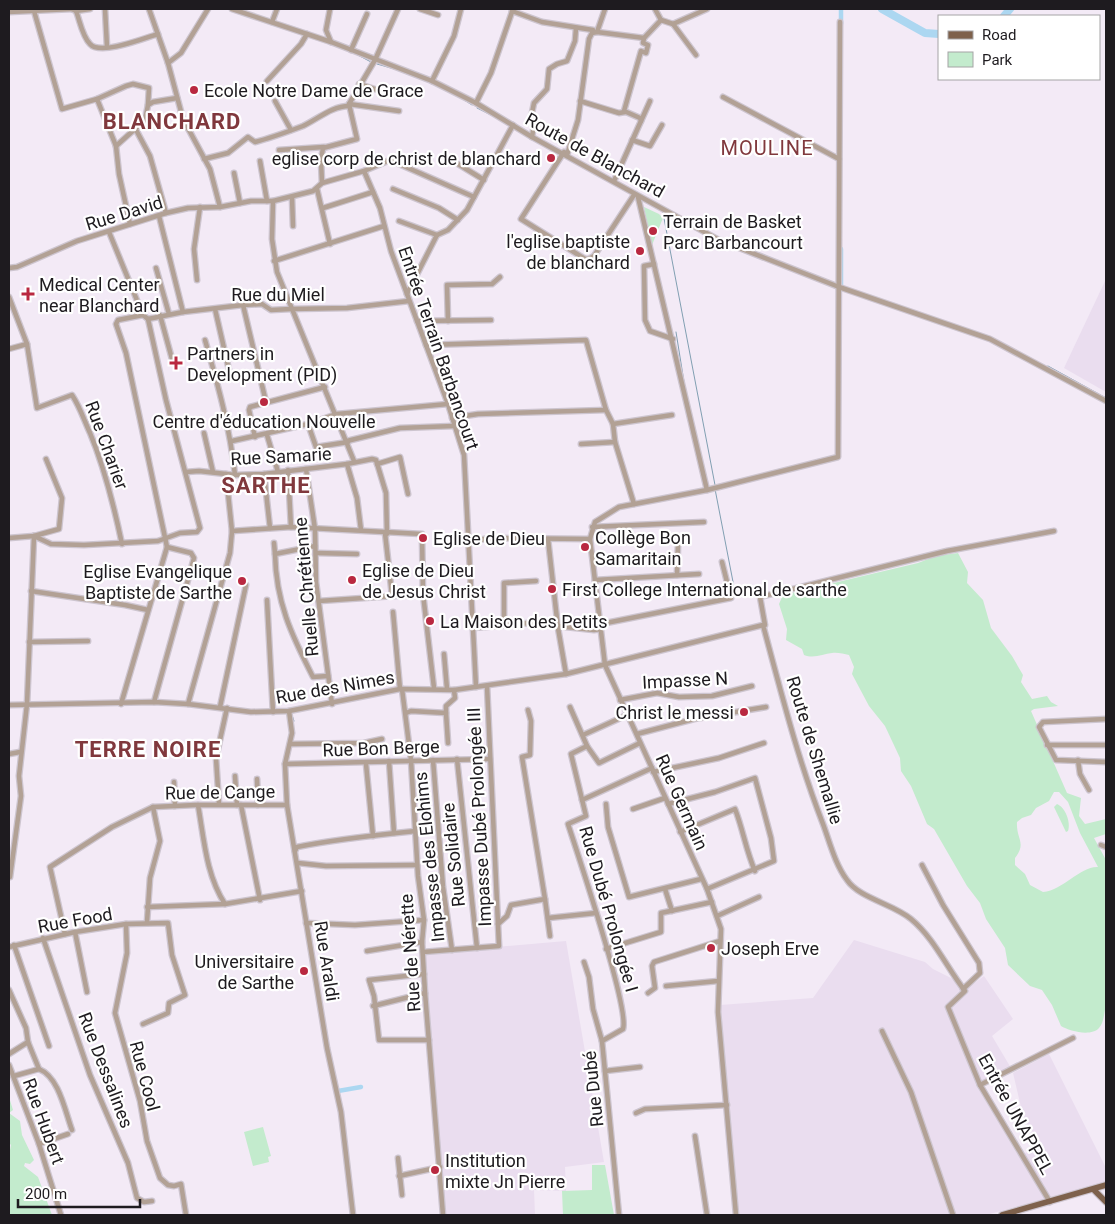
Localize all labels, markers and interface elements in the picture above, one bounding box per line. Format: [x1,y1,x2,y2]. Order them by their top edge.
legend [938,15,1100,80]
text: Road [982,26,1016,44]
text: Park [982,51,1013,69]
place label: Ecole Notre Dame de Grace [204,80,423,101]
marker: Ecole Notre Dame de Grace [188,84,200,96]
street label: Route de Blanchard [522,108,668,202]
district label: BLANCHARD [103,109,241,134]
district label: MOULINE [720,136,814,160]
place label: eglise corp de christ de blanchard [272,148,541,169]
marker: eglise corp de christ de blanchard [545,152,557,164]
street label: Rue David [83,191,165,235]
place label: Terrain de Basket Parc Barbancourt [663,211,803,253]
marker: Terrain de Basket Parc Barbancourt [647,225,659,237]
place label: l'eglise baptiste de blanchard [506,231,630,273]
street label: Entrée Terrain Barbancourt [394,243,484,453]
marker: l'eglise baptiste de blanchard [634,245,646,257]
place label: Medical Center near Blanchard [39,274,160,316]
street label: Rue du Miel [231,284,325,305]
marker: Medical Center near Blanchard [21,287,35,301]
place label: Partners in Development (PID) [187,343,337,386]
marker: Partners in Development (PID) [169,356,183,370]
marker: Centre d'éducation Nouvelle [258,396,270,408]
street label: Rue Charier [81,398,133,492]
place label: Centre d'éducation Nouvelle [152,411,376,432]
street label: Rue Samarie [230,443,332,469]
district label: SARTHE [221,473,311,498]
street label: Ruelle Chrétienne [289,517,323,657]
place label: Collège Bon Samaritain [595,527,691,569]
place label: Eglise de Dieu [433,528,545,549]
marker: Eglise de Dieu [417,532,429,544]
marker: Collège Bon Samaritain [579,541,591,553]
place label: Eglise de Dieu de Jesus Christ [362,560,486,602]
place label: Eglise Evangelique Baptiste de Sarthe [83,561,232,603]
marker: Eglise de Dieu de Jesus Christ [346,574,358,586]
marker: Eglise Evangelique Baptiste de Sarthe [236,575,248,587]
place label: First College International de sarthe [562,579,847,600]
marker: First College International de sarthe [546,583,558,595]
place label: La Maison des Petits [440,611,607,632]
marker: La Maison des Petits [424,615,436,627]
street label: Rue des Nimes [274,666,396,708]
street label: Impasse N [642,667,728,693]
street label: Route de Shemallie [782,673,848,827]
place label: Christ le messi [616,702,734,723]
marker: Christ le messi [738,706,750,718]
street label: Impasse Dubé Prolongée III [463,707,495,927]
street label: Rue Bon Berge [322,735,440,761]
district label: TERRE NOIRE [75,737,221,762]
street label: Rue Germain [651,751,713,853]
street label: Impasse des Elohims [410,771,448,943]
street label: Rue de Cange [165,781,275,803]
street label: Rue Solidaire [437,802,469,908]
street label: Rue Dubé Prolongée I [575,824,643,994]
street label: Rue de Nérette [395,893,425,1013]
street label: Rue Food [36,903,114,937]
street label: Rue Araldi [310,919,344,1003]
place label: Joseph Erve [721,938,819,959]
marker: Joseph Erve [705,942,717,954]
place label: Universitaire de Sarthe [195,951,294,993]
marker: Universitaire de Sarthe [298,965,310,977]
street label: Rue Dessalines [74,1009,138,1131]
street label: Rue Cool [126,1039,164,1113]
street label: Rue Dubé [579,1050,607,1128]
street label: Entrée UNAPPEL [974,1050,1058,1178]
street label: Rue Hubert [19,1075,69,1167]
place label: Institution mixte Jn Pierre [445,1150,565,1192]
marker: Institution mixte Jn Pierre [429,1164,441,1176]
scale bar [18,1176,140,1208]
text: 200 m [25,1185,67,1203]

